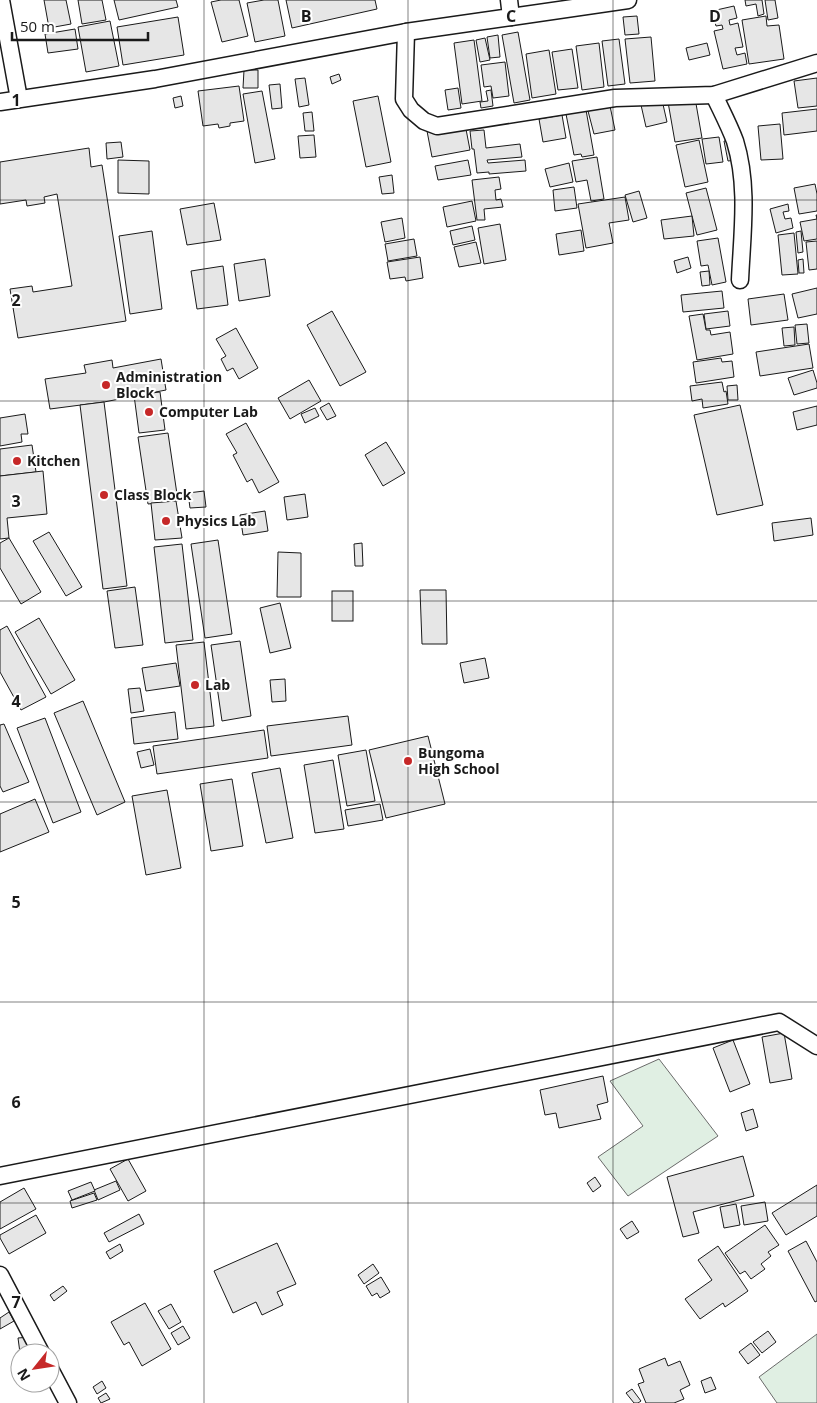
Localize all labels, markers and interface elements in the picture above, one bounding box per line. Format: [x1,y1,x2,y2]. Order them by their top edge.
text: B [301,5,311,27]
text: C [506,5,516,27]
text: D [709,5,721,27]
scale bar [12,10,149,42]
text: 50 m [20,16,55,36]
text: 1 [11,89,21,111]
text: 2 [11,289,21,311]
place label: Administration Block [116,367,222,402]
marker: Administration Block [100,379,112,391]
place label: Computer Lab [159,402,258,421]
marker: Computer Lab [143,406,155,418]
place label: Kitchen [27,451,81,470]
marker: Kitchen [11,455,23,467]
place label: Class Block [114,485,192,504]
marker: Class Block [98,489,110,501]
text: 3 [11,490,21,512]
place label: Physics Lab [176,511,256,530]
marker: Physics Lab [160,515,172,527]
place label: Lab [205,675,230,694]
marker: Lab [189,679,201,691]
text: 4 [11,690,21,712]
place label: Bungoma High School [418,743,499,778]
marker: Bungoma High School [402,755,414,767]
text: 5 [11,891,21,913]
text: 6 [11,1091,21,1113]
text: 7 [11,1291,21,1313]
north arrow [10,1343,60,1393]
text: N [12,1365,34,1384]

